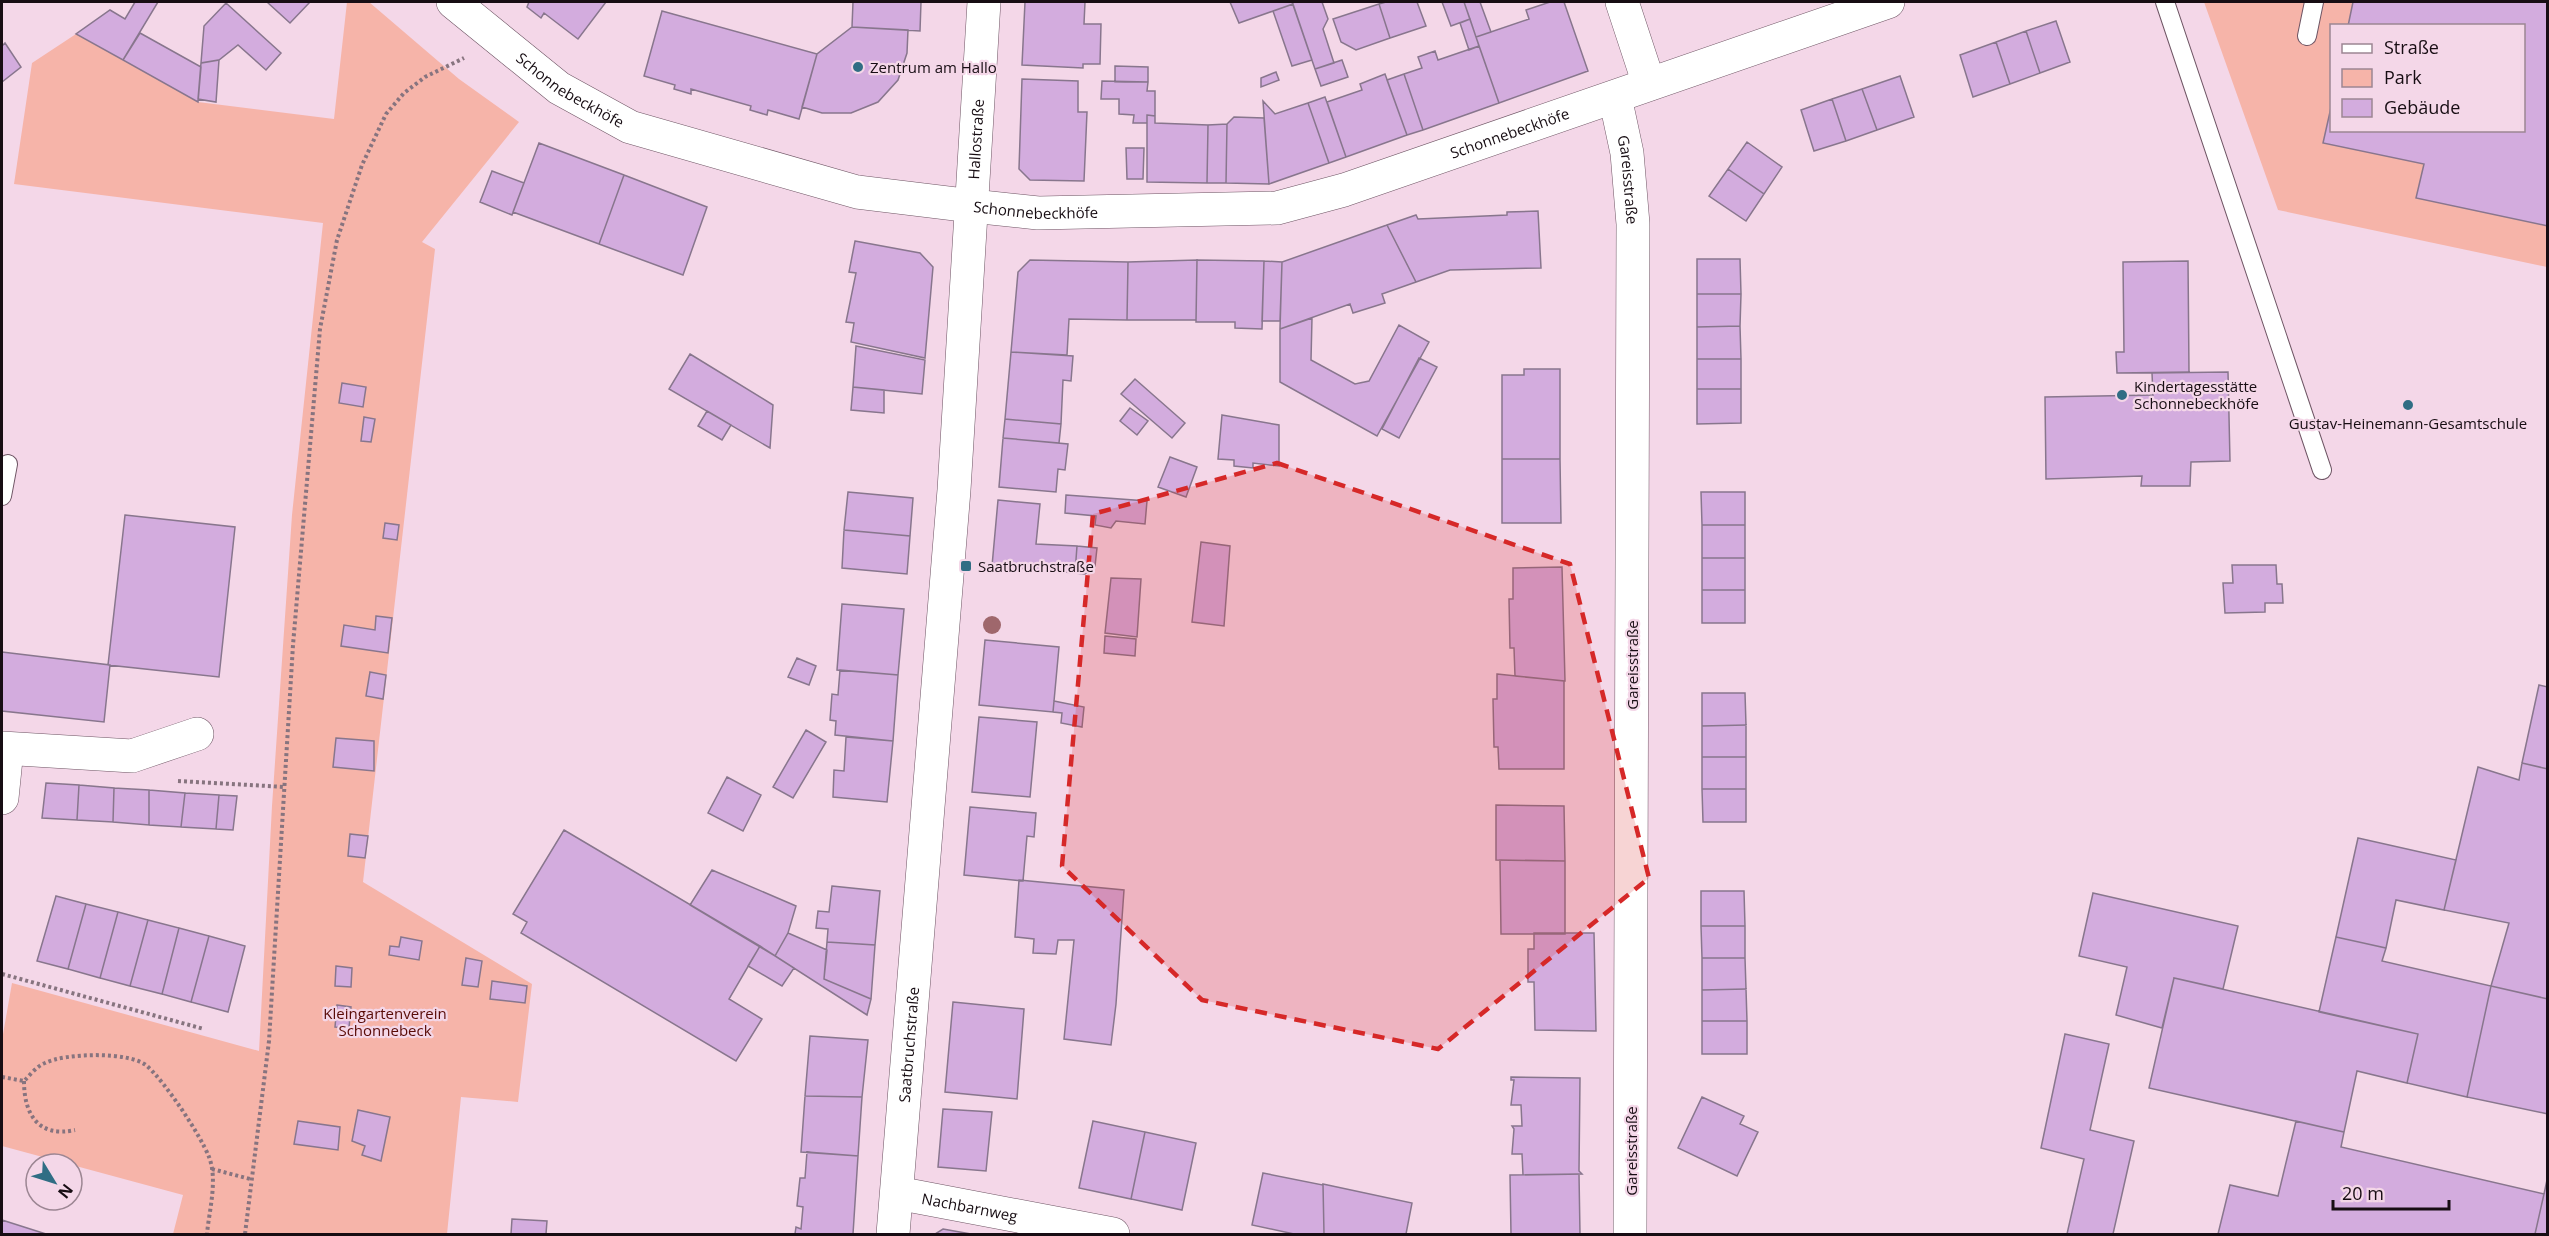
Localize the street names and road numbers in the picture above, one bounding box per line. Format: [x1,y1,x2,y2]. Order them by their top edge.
street label: Schonnebeckhöfe [512,47,628,132]
street label: Hallostraße [963,98,988,180]
street label: Schonnebeckhöfe [1447,103,1572,163]
street label: Gareisstraße [1613,133,1643,225]
street label: Schonnebeckhöfe [972,196,1098,223]
street label: Gareisstraße [1622,620,1642,710]
street label: Saatbruchstraße [894,986,923,1103]
street label: Gareisstraße [1621,1106,1641,1196]
street label: Nachbarnweg [920,1188,1019,1226]

